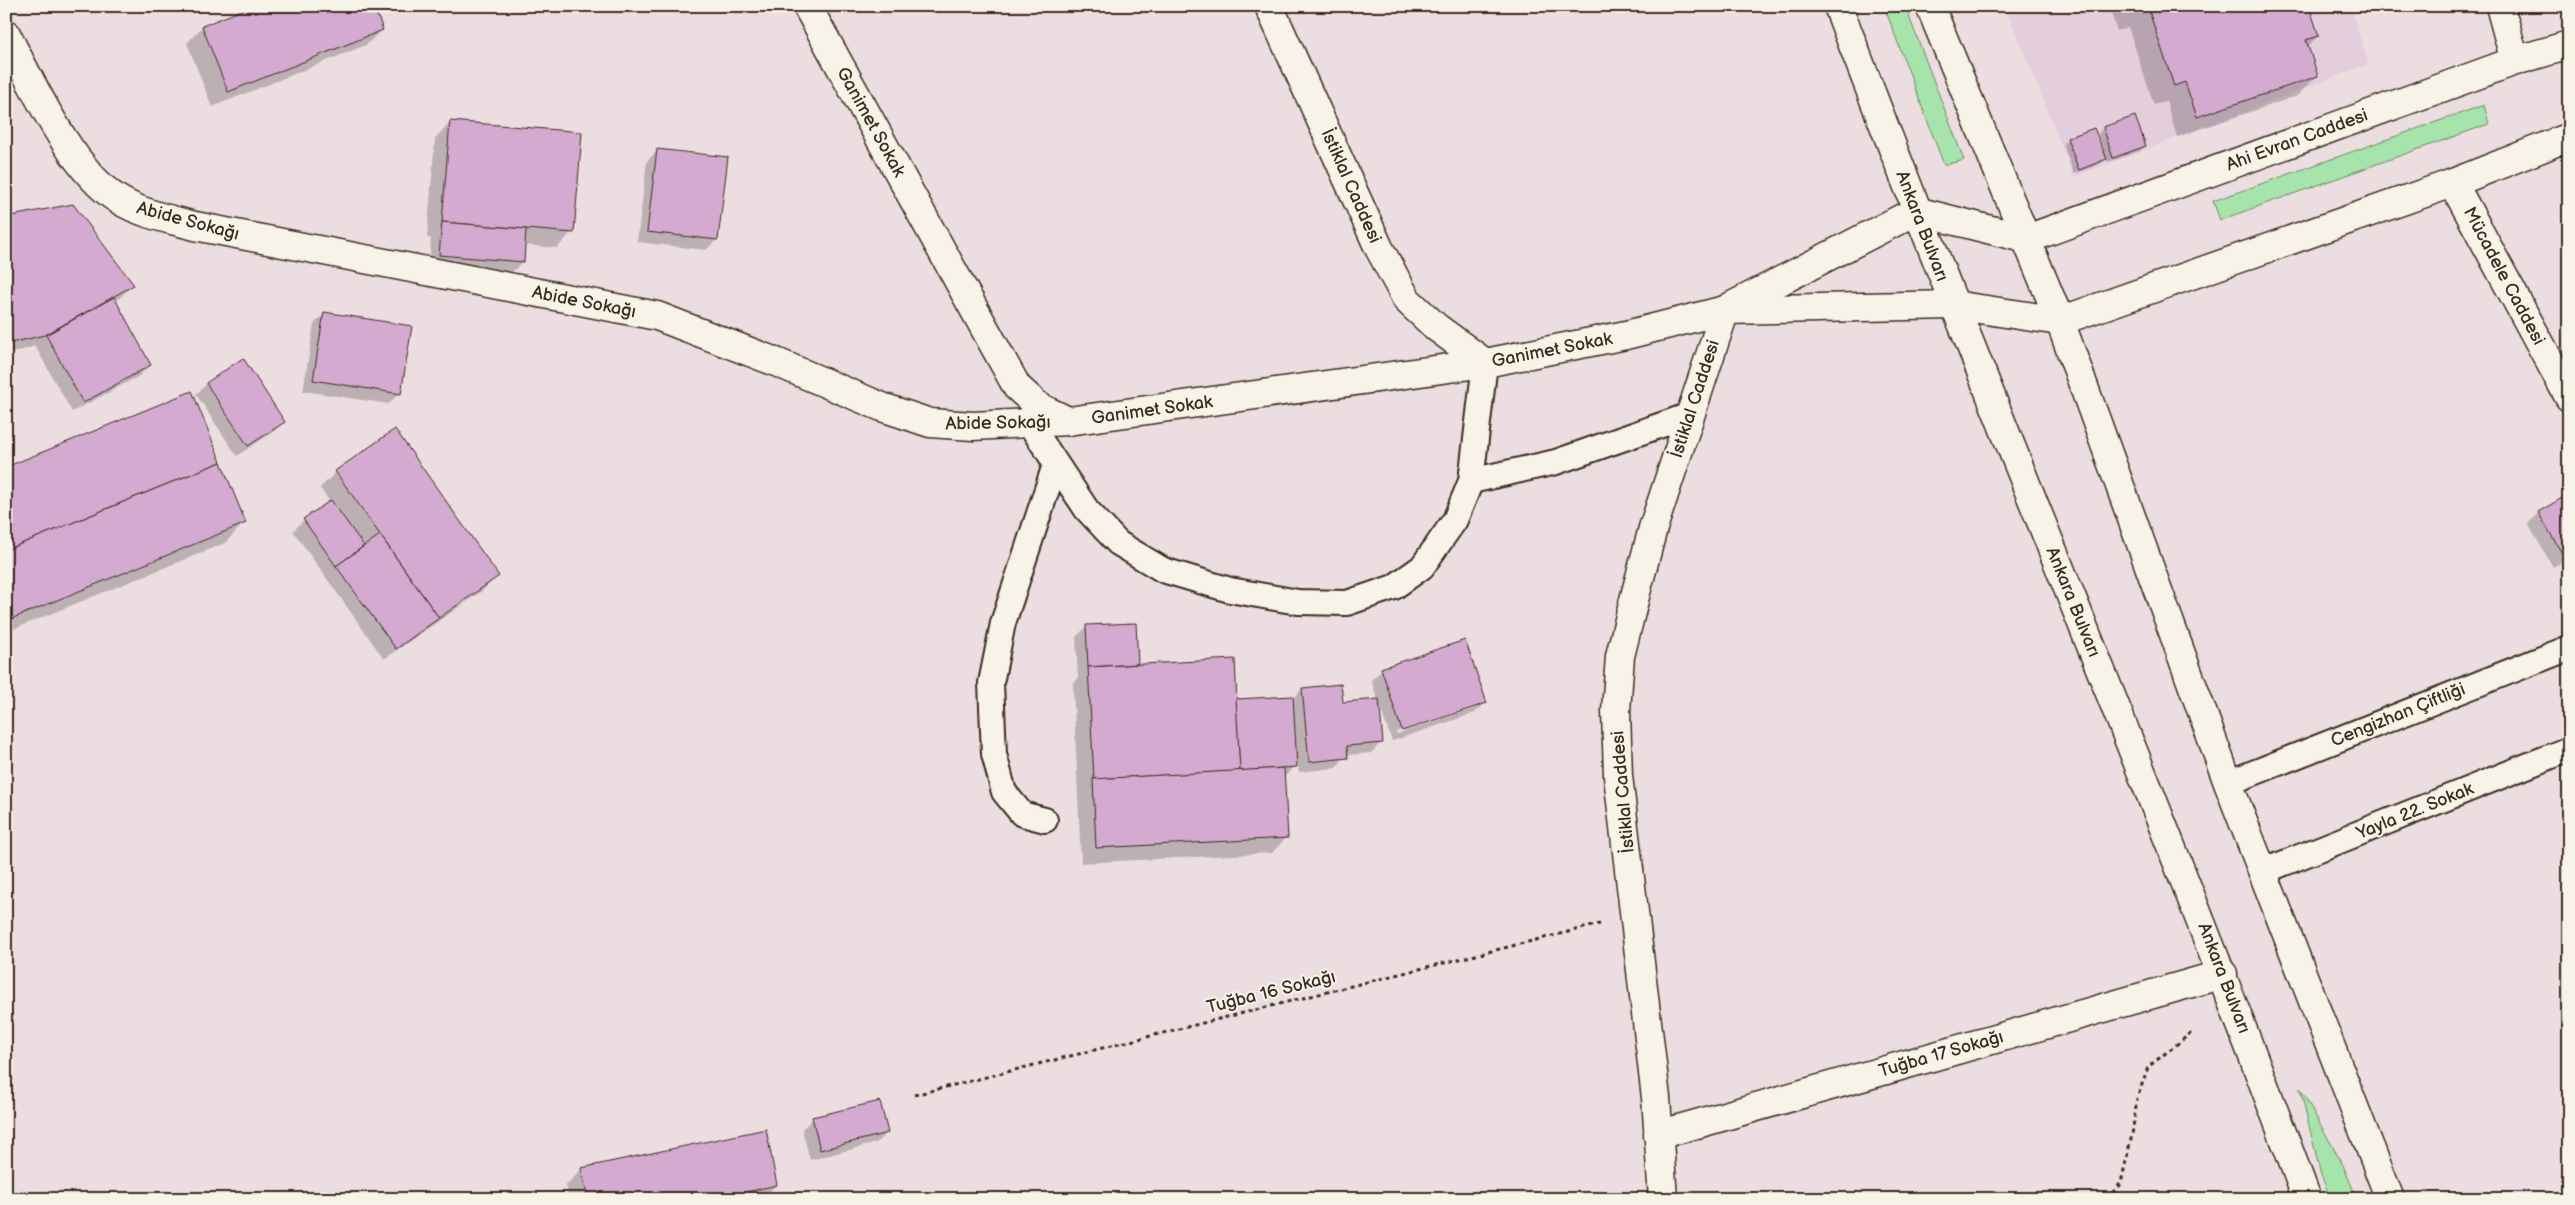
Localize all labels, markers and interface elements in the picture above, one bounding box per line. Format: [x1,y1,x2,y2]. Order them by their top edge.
street label: Ganimet Sokak [832,63,910,181]
street label: Ahi Evran Caddesi [2223,105,2371,175]
street label: İstiklal Caddesi [1316,125,1387,246]
street label: Ankara Bulvarı [1891,168,1953,284]
street label: Abide Sokağı [134,197,242,245]
street label: Mücadele Caddesi [2459,203,2549,349]
street label: Abide Sokağı [530,282,638,322]
street label: Ganimet Sokak [1490,328,1614,372]
street label: İstiklal Caddesi [1665,337,1724,461]
street label: Ganimet Sokak [1090,391,1214,429]
street label: Abide Sokağı [945,412,1051,434]
street label: Ankara Bulvarı [2041,544,2105,660]
street label: Cengizhan Çiftliği [2328,678,2468,752]
street label: İstiklal Caddesi [1606,730,1639,854]
street label: Yayla 22. Sokak [2353,778,2477,844]
street label: Ankara Bulvarı [2193,920,2255,1036]
street label: Tuğba 16 Sokağı [1204,966,1338,1018]
street label: Tuğba 17 Sokağı [1876,1026,2006,1082]

